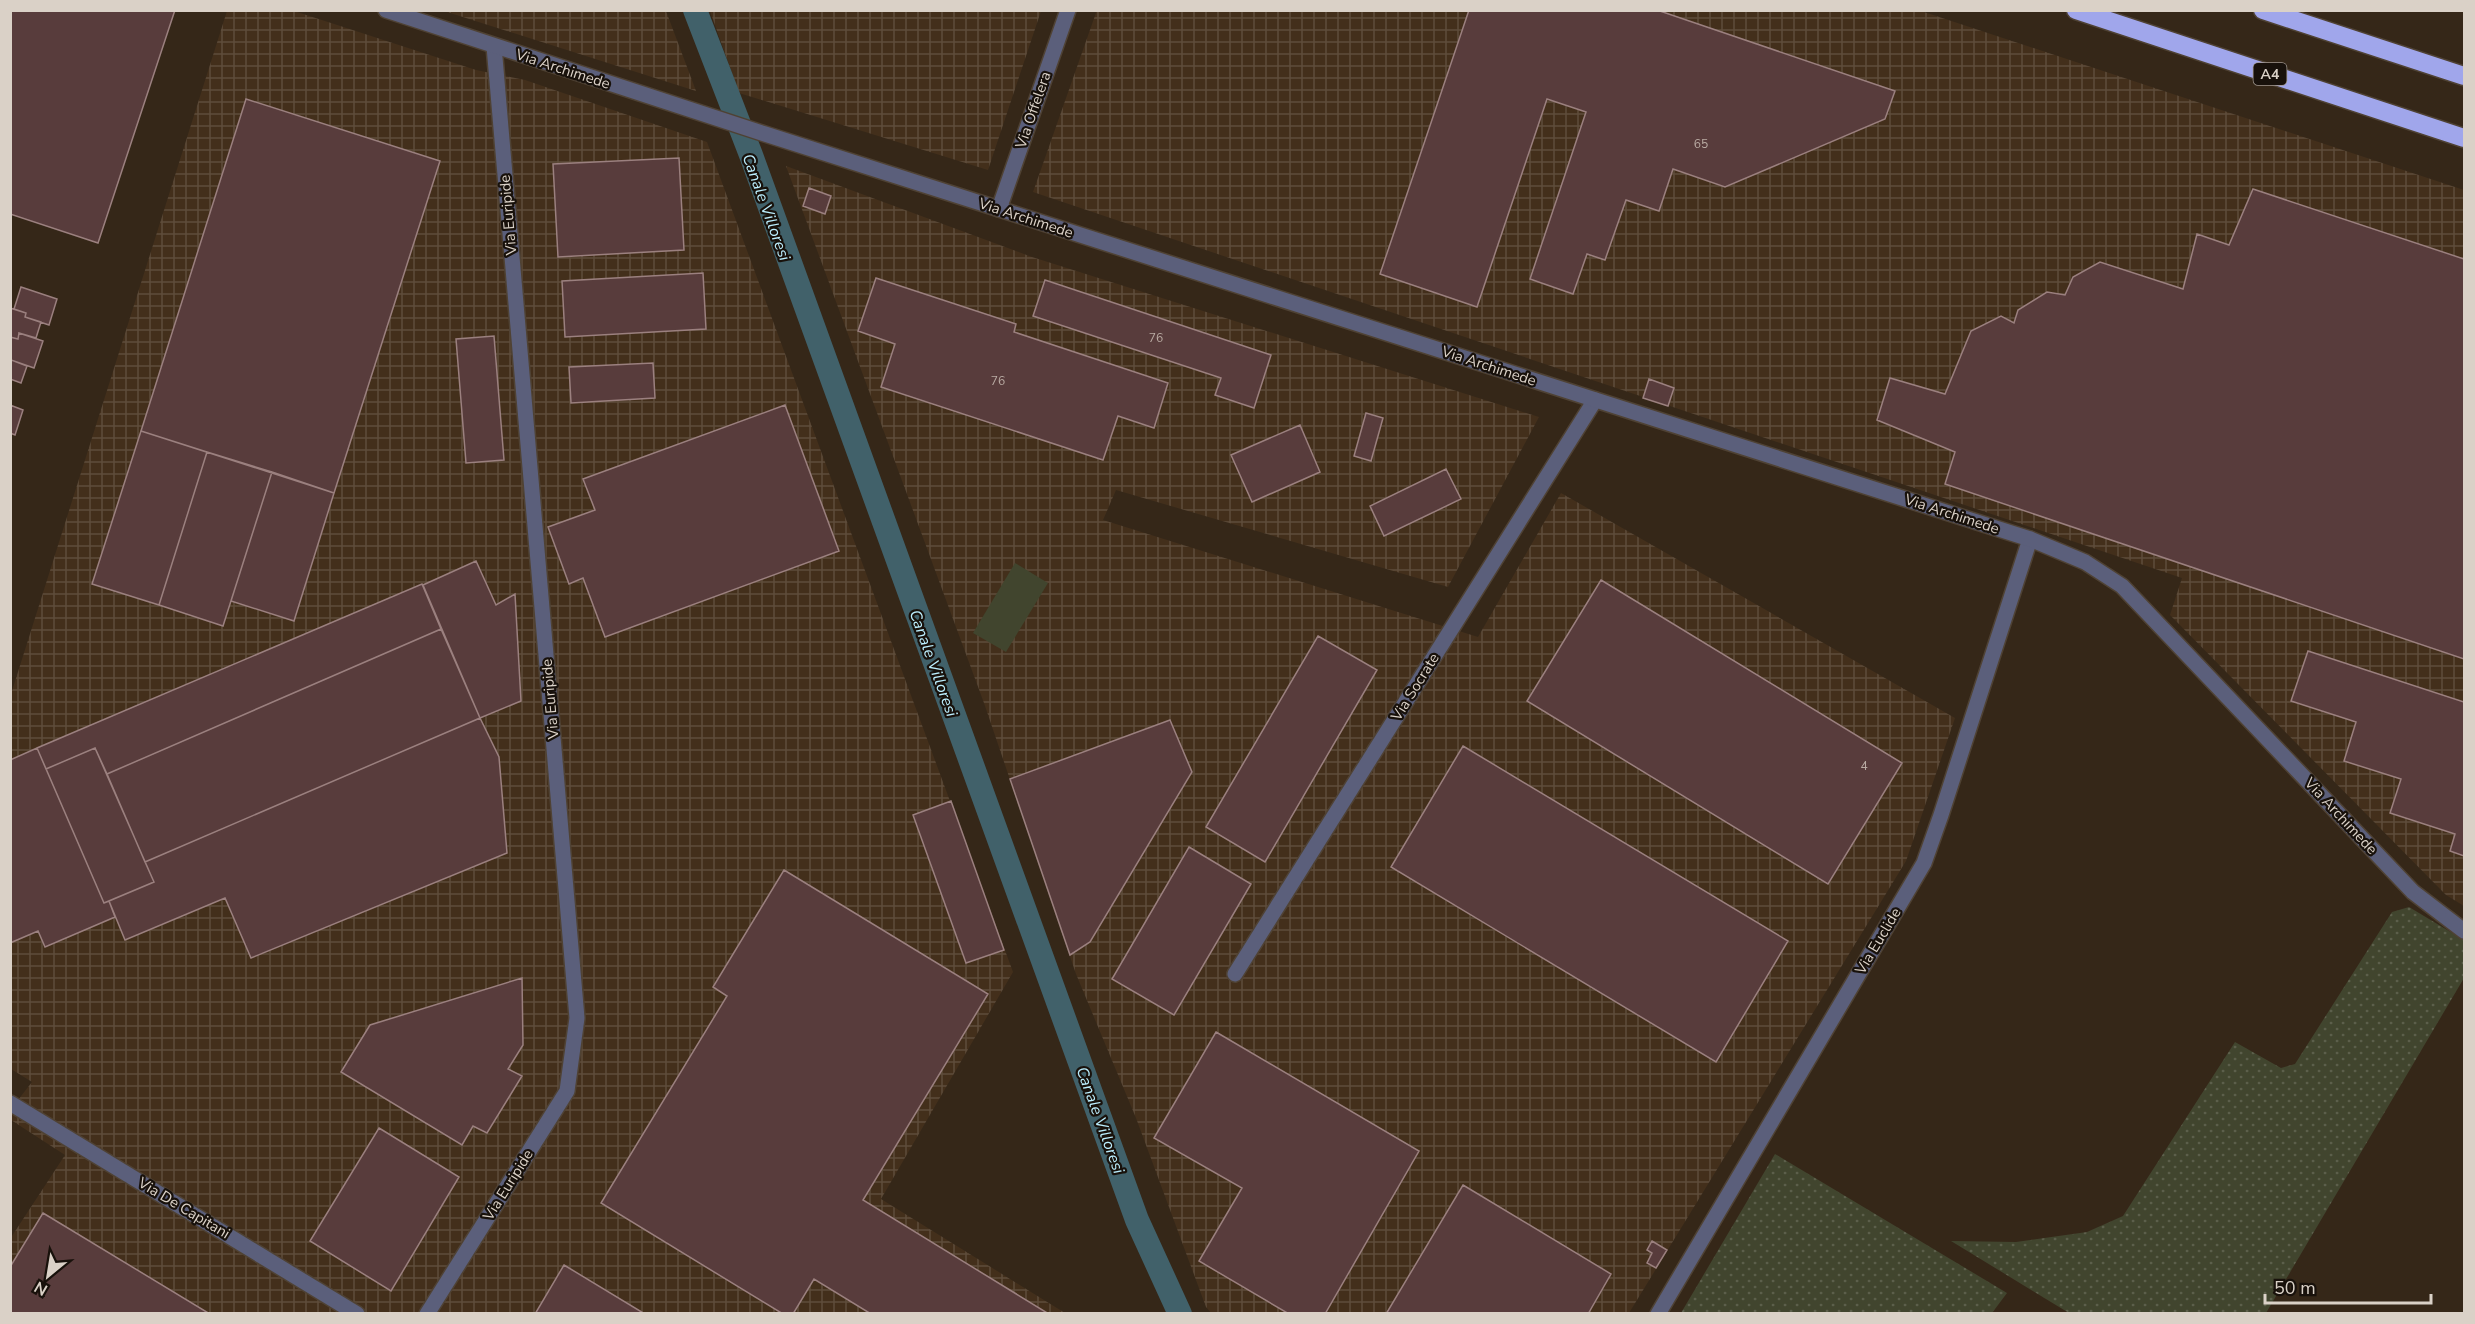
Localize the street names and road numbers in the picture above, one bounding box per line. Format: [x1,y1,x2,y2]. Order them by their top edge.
street label: Via Archimede [512,44,613,94]
road number: A4 [2254,63,2286,85]
street label: Via Offelera [1010,69,1056,152]
street label: Via Euripide [495,174,522,257]
street label: Via Archimede [975,193,1076,243]
street label: Via Archimede [1438,341,1539,391]
street label: Via Archimede [1901,489,2002,539]
street label: Via Socrate [1386,649,1444,726]
street label: Via Euripide [537,658,564,741]
street label: Via Archimede [2299,772,2382,859]
street label: Via Euclide [1850,904,1906,979]
street label: Via Euripide [478,1146,538,1225]
street label: Via De Capitani [134,1172,234,1243]

